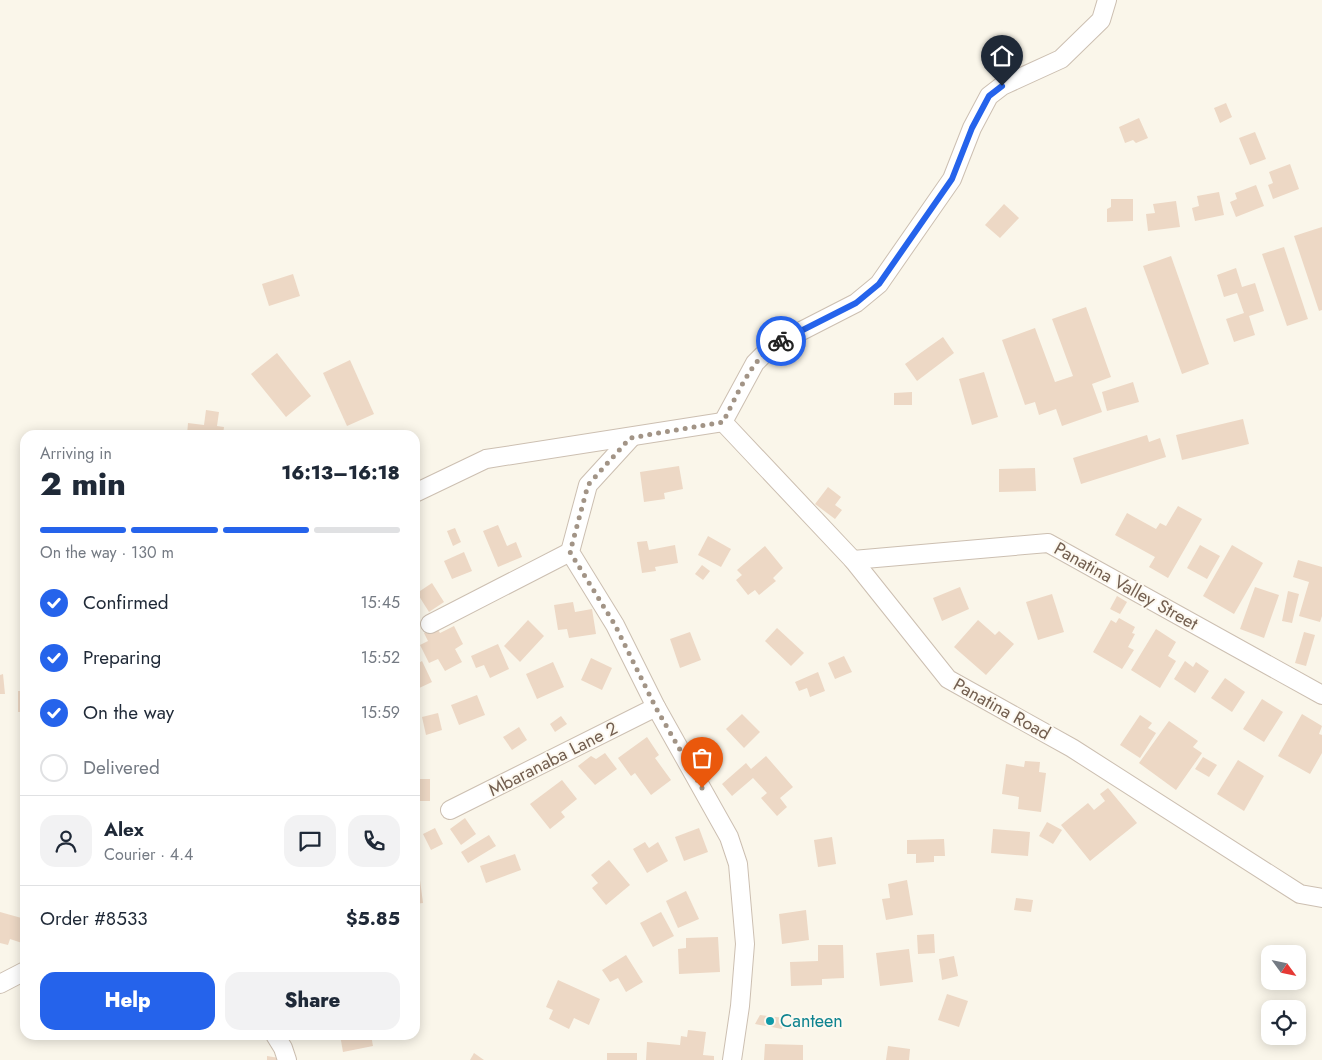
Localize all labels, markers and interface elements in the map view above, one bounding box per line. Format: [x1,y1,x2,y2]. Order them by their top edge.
pin [981,35,1023,86]
icon: home [988,42,1016,70]
courier [756,316,806,366]
icon: bike [767,327,795,355]
text: Arriving in [40,442,112,465]
text: 16:13–16:18 [281,459,400,486]
text: 2 min [40,461,126,507]
street label: Panatina Valley Street [1049,536,1203,637]
text: On the way · 130 m [40,541,174,564]
icon: check [40,589,68,617]
text: Confirmed [83,589,169,616]
text: 15:45 [361,591,400,614]
icon: check [40,644,68,672]
text: Preparing [83,644,161,671]
text: 15:52 [361,646,400,669]
street label: Panatina Road [949,672,1055,746]
icon: check [40,699,68,727]
text: On the way [83,699,174,726]
text: 15:59 [361,701,400,724]
street label: Mbaranaba Lane 2 [484,715,622,803]
pin [681,737,723,788]
icon: bag [688,744,716,772]
text: Delivered [83,754,160,781]
button: person [40,815,92,867]
button: chat [284,815,336,867]
button: phone [348,815,400,867]
text: Alex [104,816,144,843]
text: Courier · 4.4 [104,843,193,866]
text: Order #8533 [40,905,148,932]
text: $5.85 [346,905,400,932]
north arrow [1261,945,1306,990]
map controls [1261,945,1306,1045]
button: Help [40,972,215,1030]
button: Share [225,972,400,1030]
button: locate [1261,1000,1306,1045]
place label: Canteen [780,1008,843,1034]
marker: Canteen [764,1015,776,1027]

